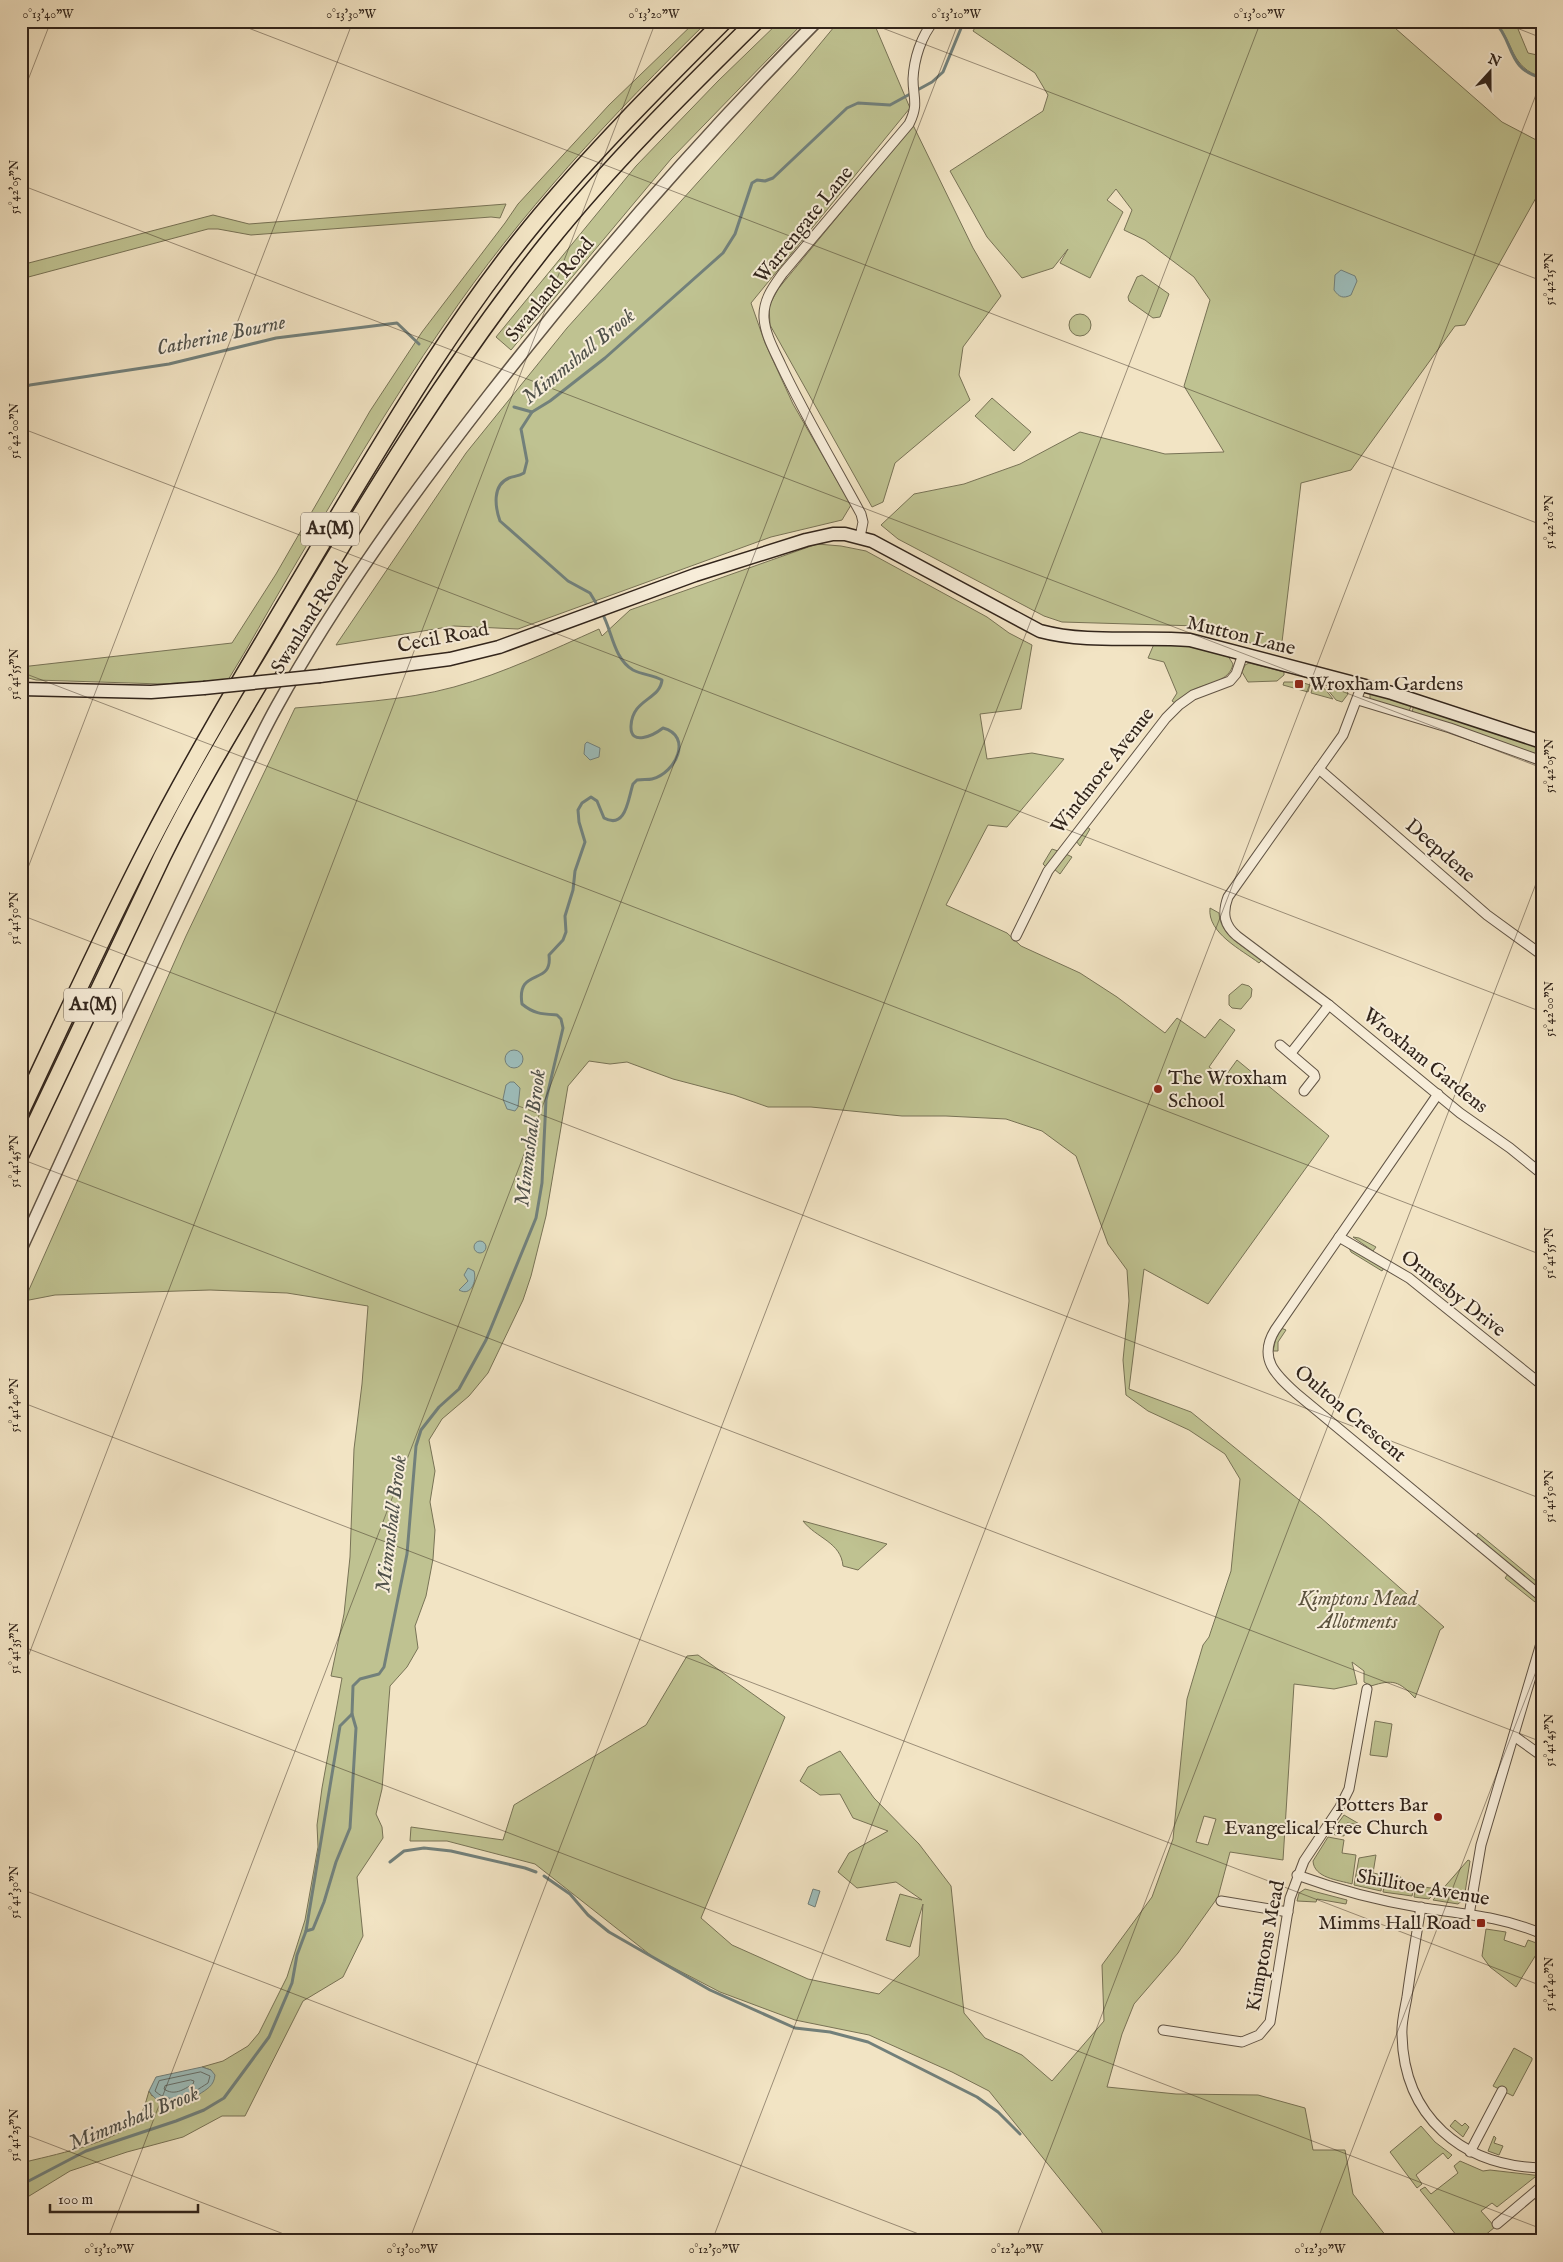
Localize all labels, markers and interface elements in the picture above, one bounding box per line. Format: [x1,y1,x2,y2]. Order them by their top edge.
text: 0°13'40"W [22,7,74,22]
text: 0°13'30"W [326,7,376,22]
text: 0°13'20"W [629,7,680,22]
text: 0°13'10"W [931,7,981,22]
text: 0°13'00"W [1233,7,1285,22]
north arrow [1466,48,1516,98]
text: N [1484,50,1503,71]
text: 51°42'05"N [7,159,22,214]
street label: Warrengate Lane [749,161,859,289]
street label: Swanland Road [500,232,600,347]
text: 51°42'15"N [1542,252,1557,305]
water label: Mimmshall Brook [517,303,642,411]
water label: Catherine Bourne [154,309,288,363]
text: 51°42'00"N [7,403,22,459]
text: 51°42'10"N [1542,494,1557,549]
road number: A1(M) [301,512,359,546]
street label: Swanland Road [266,557,355,679]
street label: Mutton Lane [1184,610,1298,662]
street label: Cecil Road [395,617,491,659]
text: 51°41'55"N [7,648,22,700]
place label: Wroxham Gardens [1309,672,1463,697]
marker: Wroxham Gardens [1293,678,1305,690]
street label: Windmore Avenue [1046,703,1160,839]
text: 51°42'05"N [1542,738,1557,793]
street label: Deepdene [1400,814,1480,888]
text: 51°41'50"N [7,891,22,944]
text: 51°42'00"N [1542,981,1557,1037]
road number: A1(M) [64,988,122,1022]
street label: Wroxham Gardens [1357,1003,1493,1119]
place label: The Wroxham School [1168,1066,1287,1114]
water label: Mimmshall Brook [509,1067,553,1208]
marker: The Wroxham School [1152,1083,1164,1095]
text: 51°41'45"N [7,1134,22,1187]
text: 51°41'55"N [1542,1227,1557,1279]
street label: Ormesby Drive [1395,1245,1511,1343]
street label: Oulton Crescent [1289,1360,1411,1468]
text: 51°41'40"N [7,1377,22,1432]
water label: Mimmshall Brook [370,1453,414,1594]
text: 51°41'50"N [1542,1469,1557,1522]
park label: Kimptons Mead Allotments [1298,1587,1419,1635]
text: 51°41'35"N [7,1622,22,1674]
text: 51°41'45"N [1542,1713,1557,1766]
place label: Potters Bar Evangelical Free Church [1224,1793,1429,1841]
marker: Potters Bar Evangelical Free Church [1432,1811,1444,1823]
street label: Shillitoe Avenue [1354,1864,1492,1912]
text: 51°41'30"N [7,1865,22,1919]
street label: Kimptons Mead [1241,1878,1291,2014]
place label: Mimms Hall Road [1318,1911,1471,1936]
marker: Mimms Hall Road [1475,1917,1487,1929]
text: 51°41'40"N [1542,1956,1557,2011]
water label: Mimmshall Brook [65,2080,204,2157]
text: 51°41'25"N [7,2108,22,2161]
scale bar [50,2182,198,2214]
text: 100 m [58,2190,94,2209]
text: 0°13'10"W [84,2242,134,2257]
text: 0°13'00"W [386,2242,438,2257]
text: 0°12'50"W [689,2242,740,2257]
text: 0°12'40"W [991,2242,1044,2257]
text: 0°12'30"W [1295,2242,1346,2257]

